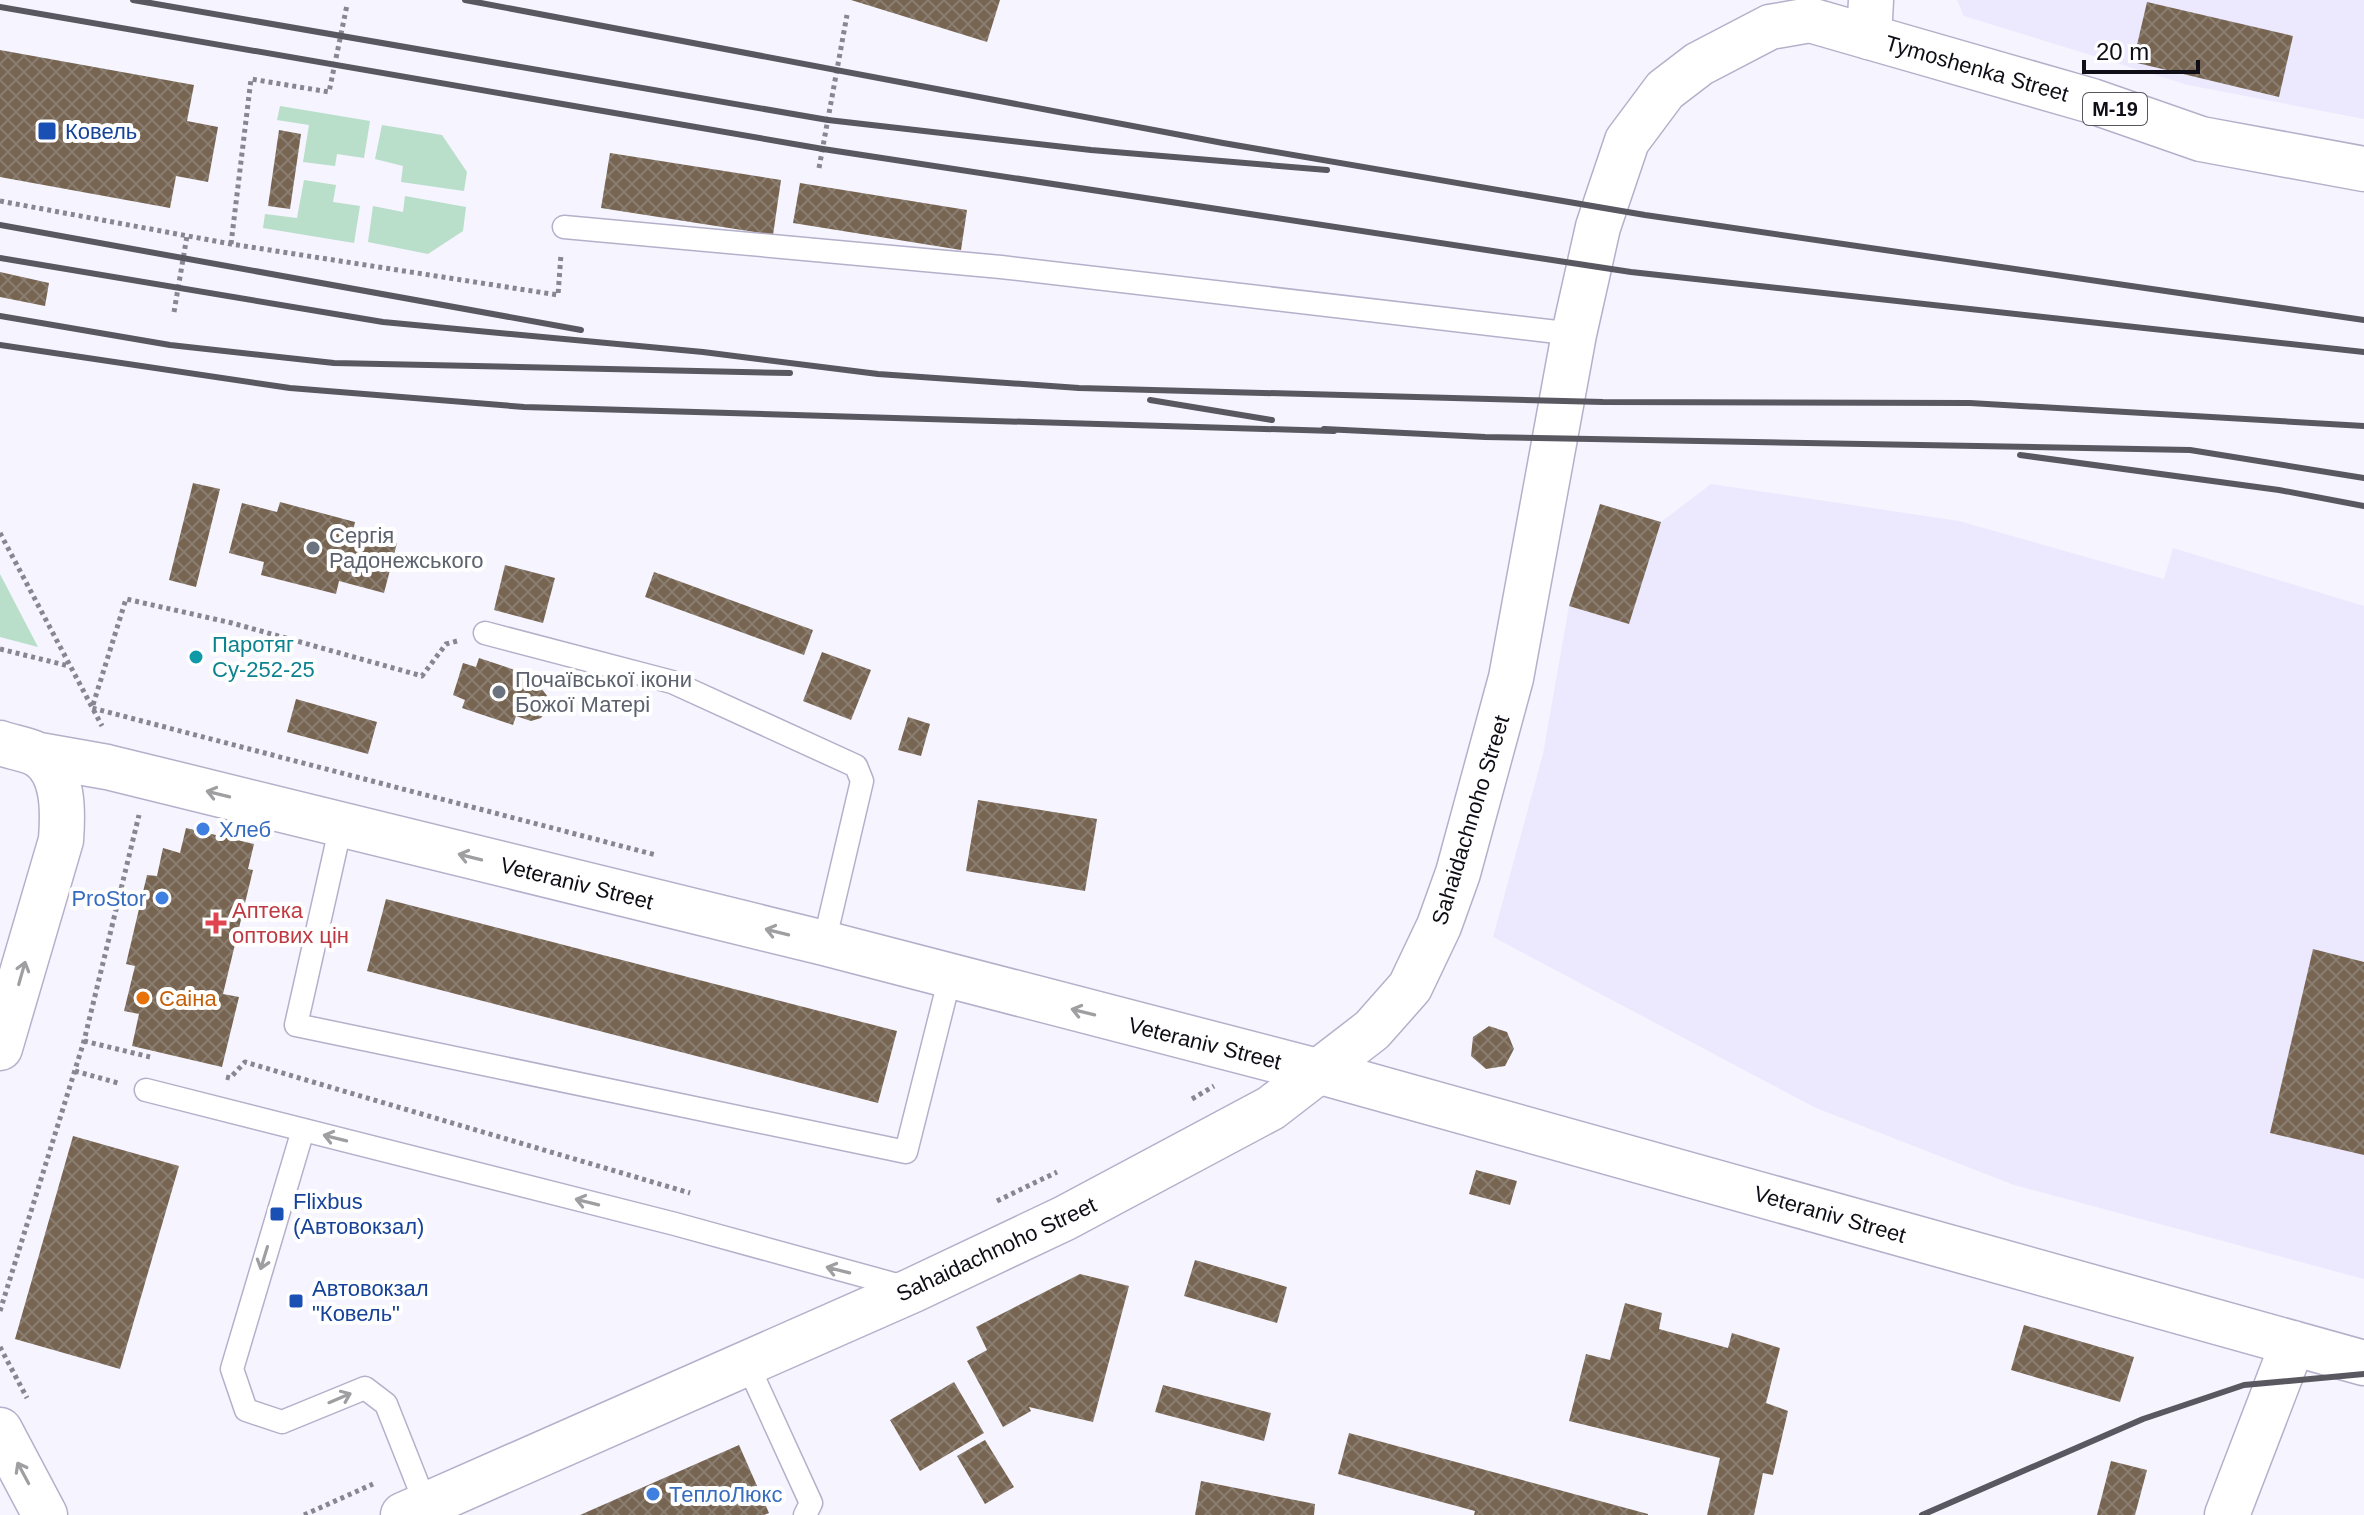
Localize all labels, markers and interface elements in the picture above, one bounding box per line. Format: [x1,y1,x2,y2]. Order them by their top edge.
scale bar [2084,24,2198,74]
street label: Tymoshenka Street [1882,30,2071,107]
text: 20 m [2096,38,2149,65]
road number: М-19 [2083,93,2147,125]
place label: Ковель [65,119,137,144]
marker: Ковель [36,120,58,142]
place label: Сергія Радонежського [329,523,483,573]
marker: Сергія Радонежського [304,539,322,557]
place label: Паротяг Су-252-25 [212,632,315,682]
marker: Паротяг Су-252-25 [187,648,205,666]
place label: Почаївської ікони Божої Матері [515,667,692,717]
marker: Почаївської ікони Божої Матері [490,683,508,701]
street label: Sahaidachnoho Street [1427,712,1514,928]
one-way arrow [205,786,231,801]
place label: Хлеб [219,817,271,842]
marker: Хлеб [194,820,212,838]
one-way arrow [458,848,484,863]
street label: Veteraniv Street [498,852,656,915]
place label: ProStor [71,886,146,911]
marker: ProStor [153,889,171,907]
place label: Аптека оптових цін [232,898,349,948]
marker: Аптека оптових цін [207,914,225,932]
one-way arrow [765,923,790,938]
one-way arrow [15,961,30,987]
place label: Саіна [159,986,217,1011]
marker: Саіна [134,989,152,1007]
one-way arrow [1070,1003,1096,1018]
street label: Veteraniv Street [1126,1012,1284,1075]
one-way arrow [322,1130,348,1145]
street label: Veteraniv Street [1751,1181,1909,1248]
place label: Flixbus (Автовокзал) [293,1189,424,1239]
street label: Sahaidachnoho Street [892,1192,1100,1307]
one-way arrow [574,1193,600,1208]
marker: Flixbus (Автовокзал) [268,1205,286,1223]
one-way arrow [256,1245,270,1270]
one-way arrow [825,1261,851,1276]
place label: Автовокзал "Ковель" [312,1276,429,1326]
marker: Автовокзал "Ковель" [287,1292,305,1310]
one-way arrow [327,1389,352,1404]
one-way arrow [14,1461,30,1485]
place label: ТеплоЛюкс [669,1482,782,1507]
marker: ТеплоЛюкс [644,1485,662,1503]

